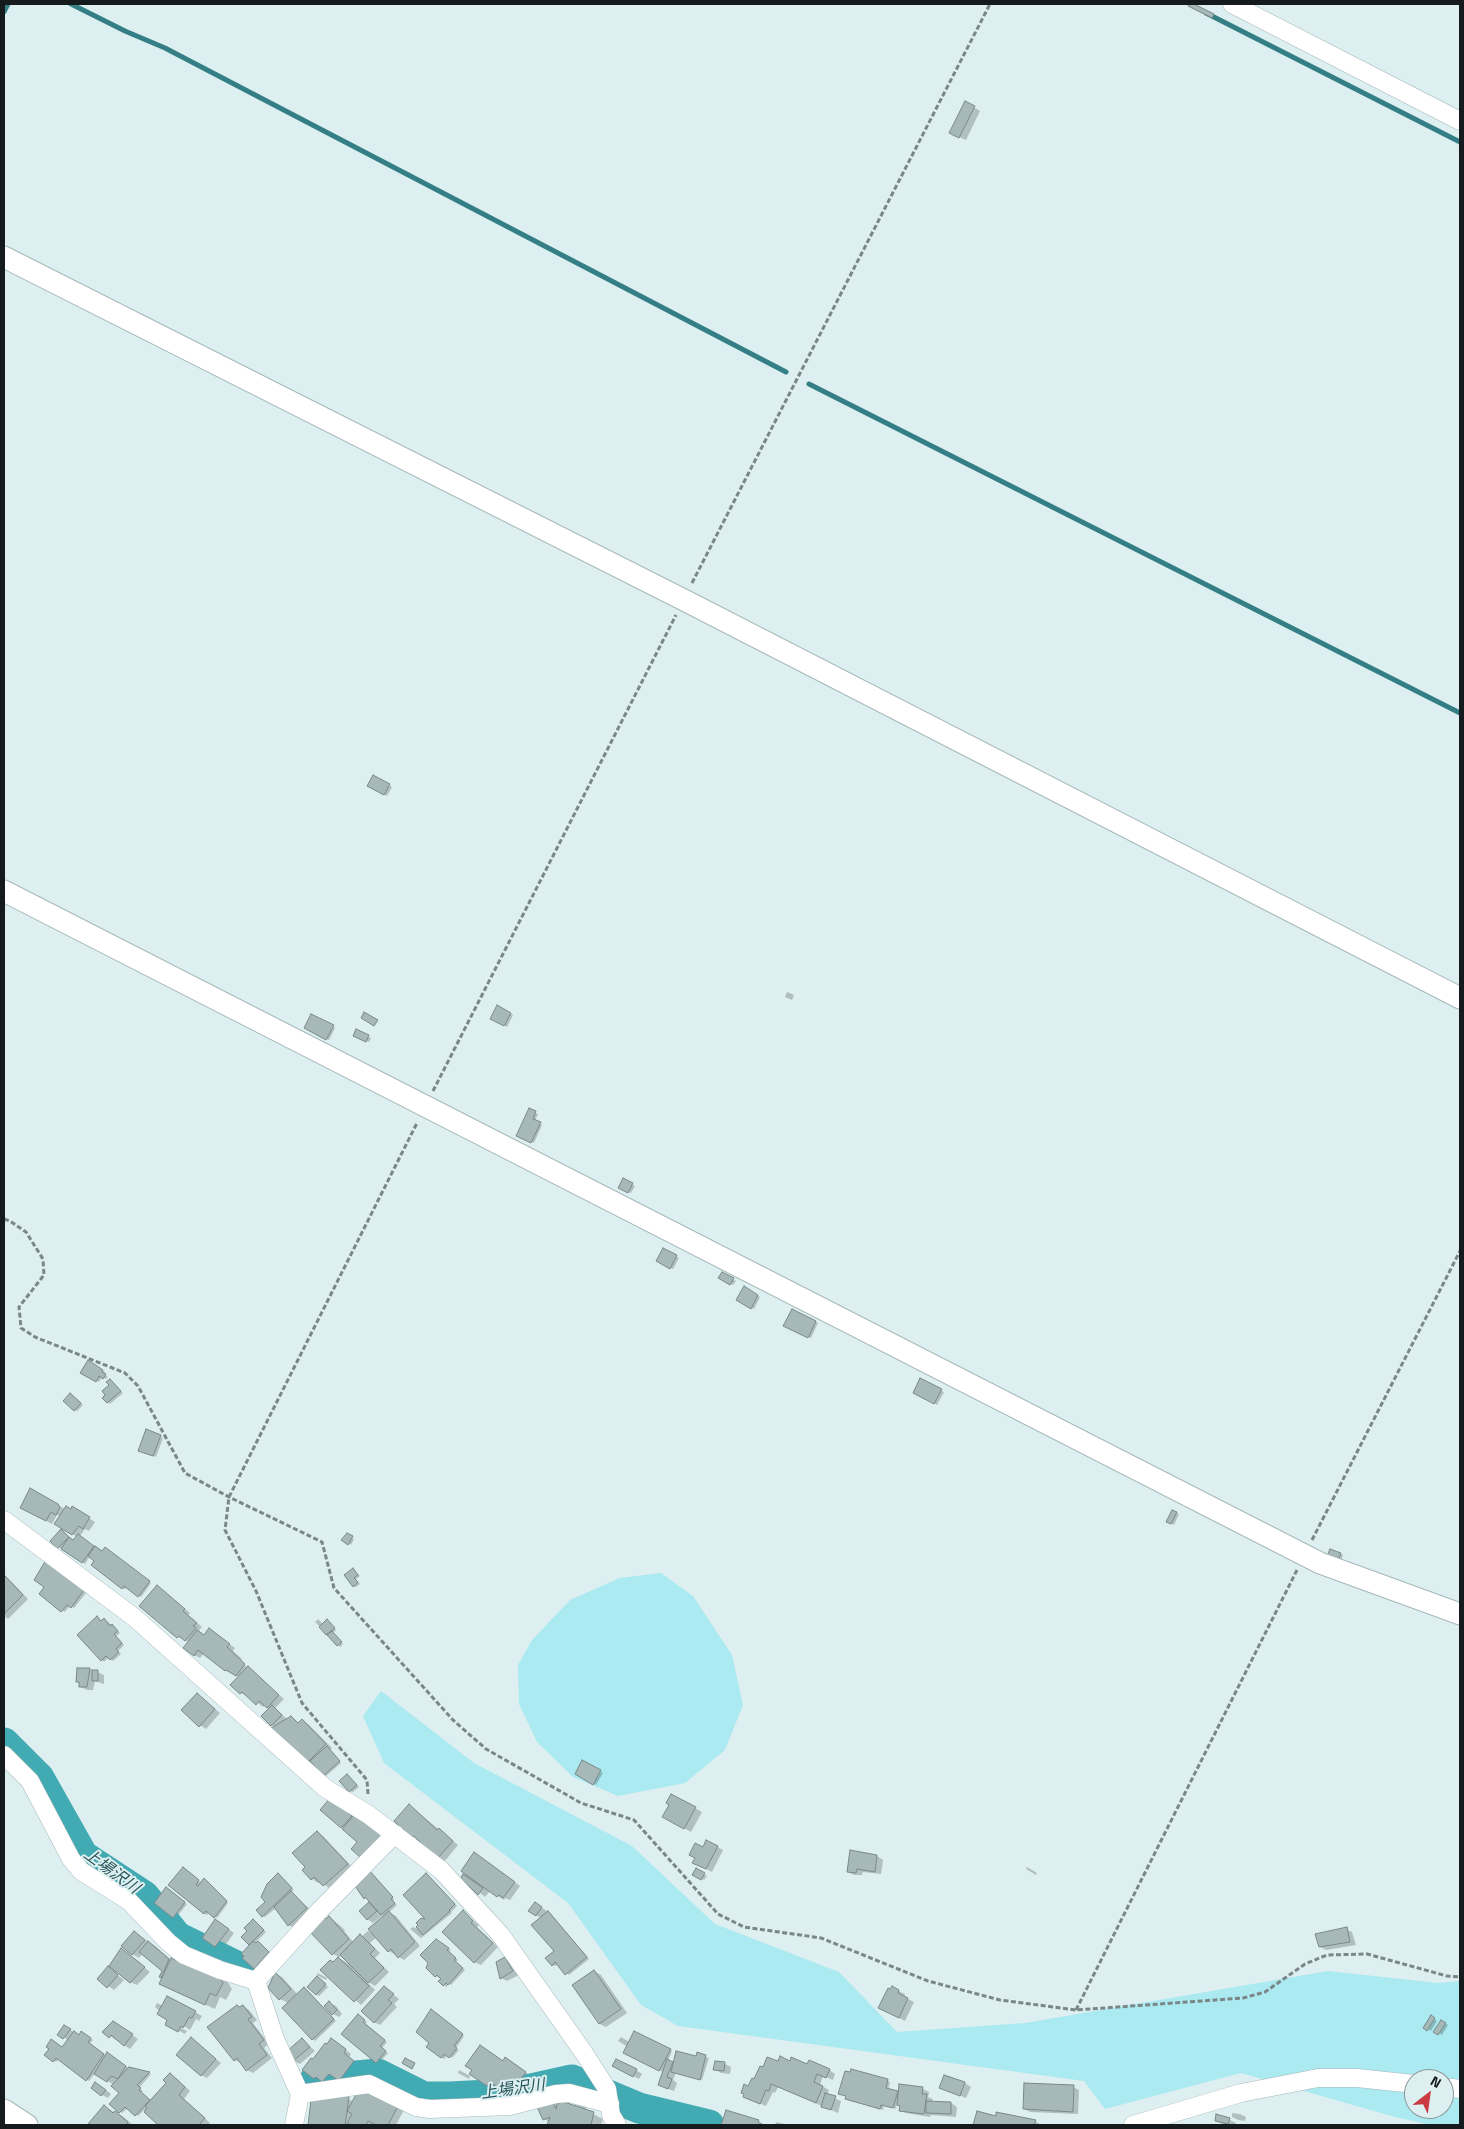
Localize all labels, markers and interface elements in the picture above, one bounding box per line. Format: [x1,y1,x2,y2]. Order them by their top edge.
water label: 上場沢川 [79,1845,143,1899]
north arrow [1404,2069,1454,2119]
text: N [1427,2070,1446,2093]
water label: 上場沢川 [480,2076,546,2104]

